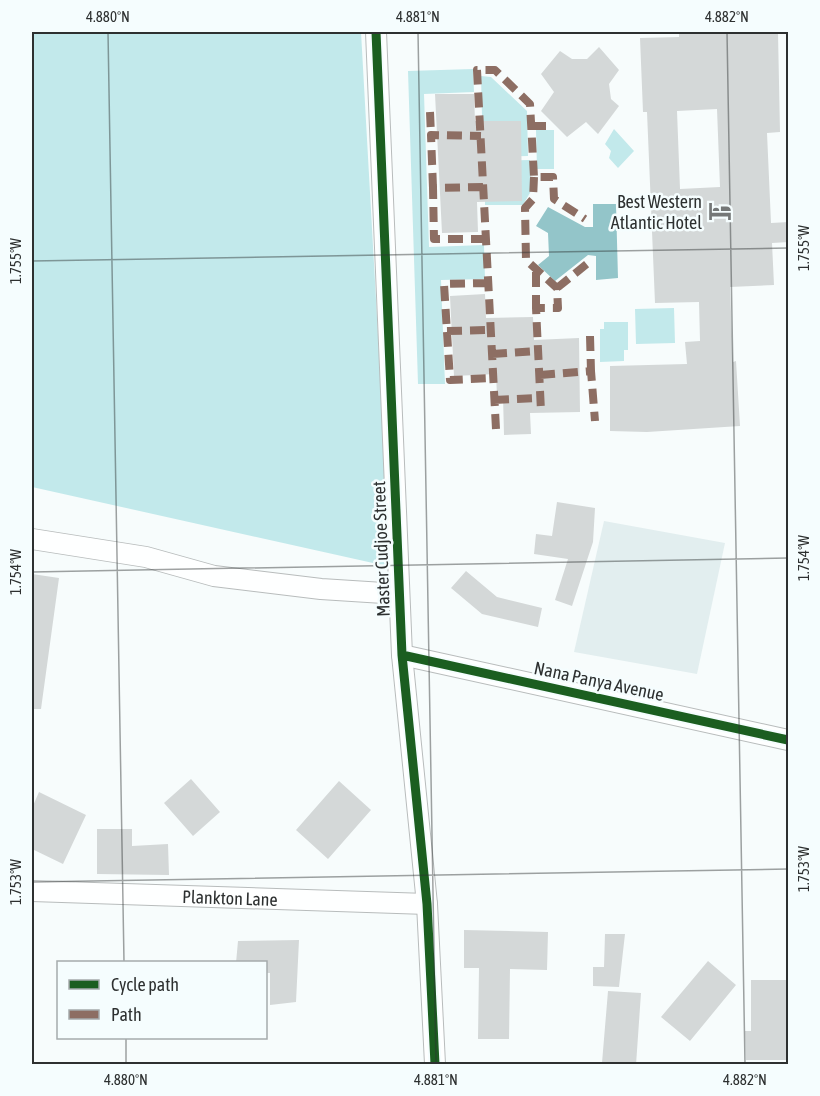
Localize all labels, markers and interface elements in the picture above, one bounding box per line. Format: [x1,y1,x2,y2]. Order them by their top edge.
text: 4.880°N [86,8,130,25]
text: 4.881°N [396,8,440,25]
text: 4.882°N [705,8,749,25]
place label: Best Western Atlantic Hotel [611,191,702,233]
hotel icon: Best Western Atlantic Hotel [707,198,733,224]
text: 1.755°W [795,225,812,271]
text: 1.755°W [7,238,24,284]
street label: Master Cudjoe Street [368,481,394,617]
text: 1.754°W [795,535,812,581]
text: 1.754°W [7,549,24,595]
street label: Nana Panya Avenue [532,657,666,705]
text: 1.753°W [795,846,812,892]
text: 1.753°W [7,859,24,905]
street label: Plankton Lane [182,885,278,910]
legend [57,961,267,1039]
text: Cycle path [111,974,179,995]
text: Path [111,1004,142,1025]
text: 4.880°N [104,1071,148,1088]
text: 4.881°N [414,1071,458,1088]
text: 4.882°N [723,1071,767,1088]

